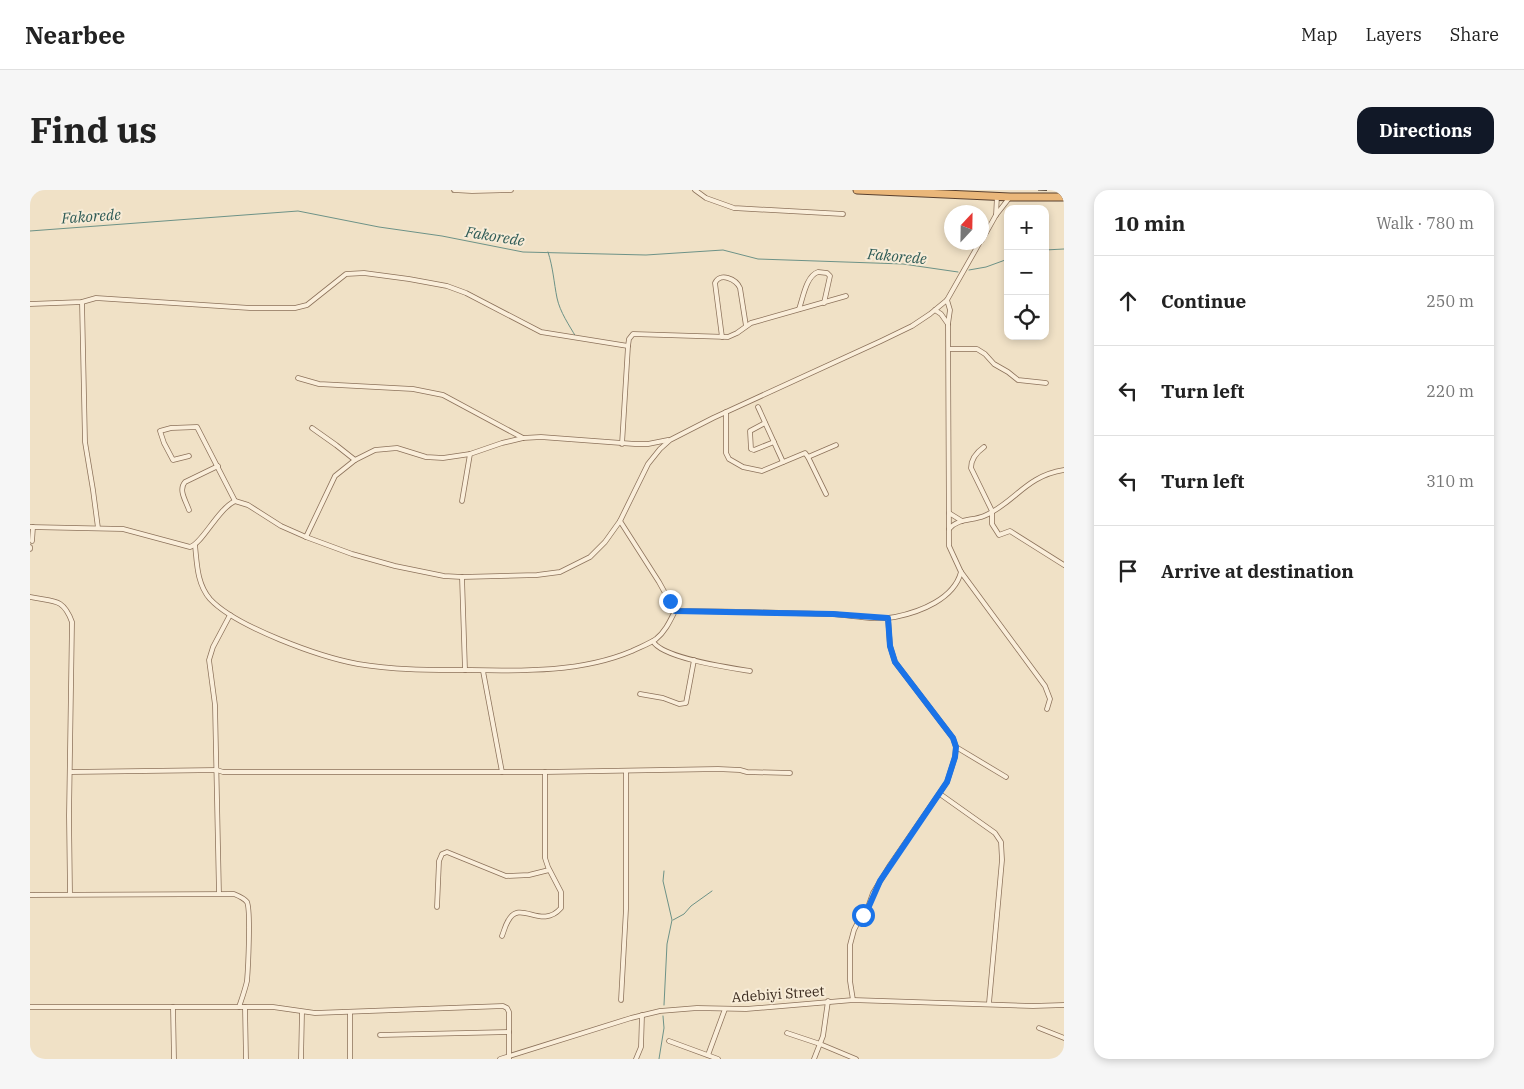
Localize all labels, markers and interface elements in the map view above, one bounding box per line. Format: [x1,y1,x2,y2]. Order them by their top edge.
text: Nearbee [25,19,125,51]
text: Map [1301,23,1338,46]
text: Layers [1366,23,1422,46]
text: Share [1450,23,1499,46]
text: Find us [30,107,157,153]
button: Directions [1357,107,1494,154]
water label: Fakorede [60,204,122,228]
north arrow [944,205,989,250]
map controls [1004,205,1049,340]
button: + [1004,205,1049,250]
text: 10 min [1114,209,1185,237]
text: Walk · 780 m [1376,213,1474,233]
water label: Fakorede [463,222,526,250]
water label: Fakorede [866,244,928,268]
button: − [1004,250,1049,295]
icon: ahead [1114,287,1142,315]
text: Continue [1161,289,1246,313]
text: 250 m [1426,291,1474,311]
button: locate [1004,295,1049,340]
icon: left [1114,377,1142,405]
text: Turn left [1161,379,1244,403]
text: 220 m [1426,381,1474,401]
icon: left [1114,467,1142,495]
text: Turn left [1161,469,1244,493]
text: 310 m [1426,471,1474,491]
icon: arrive [1114,557,1142,585]
text: Arrive at destination [1161,559,1354,583]
route end [659,590,682,613]
route start [852,904,875,927]
street label: Adebiyi Street [731,982,825,1006]

